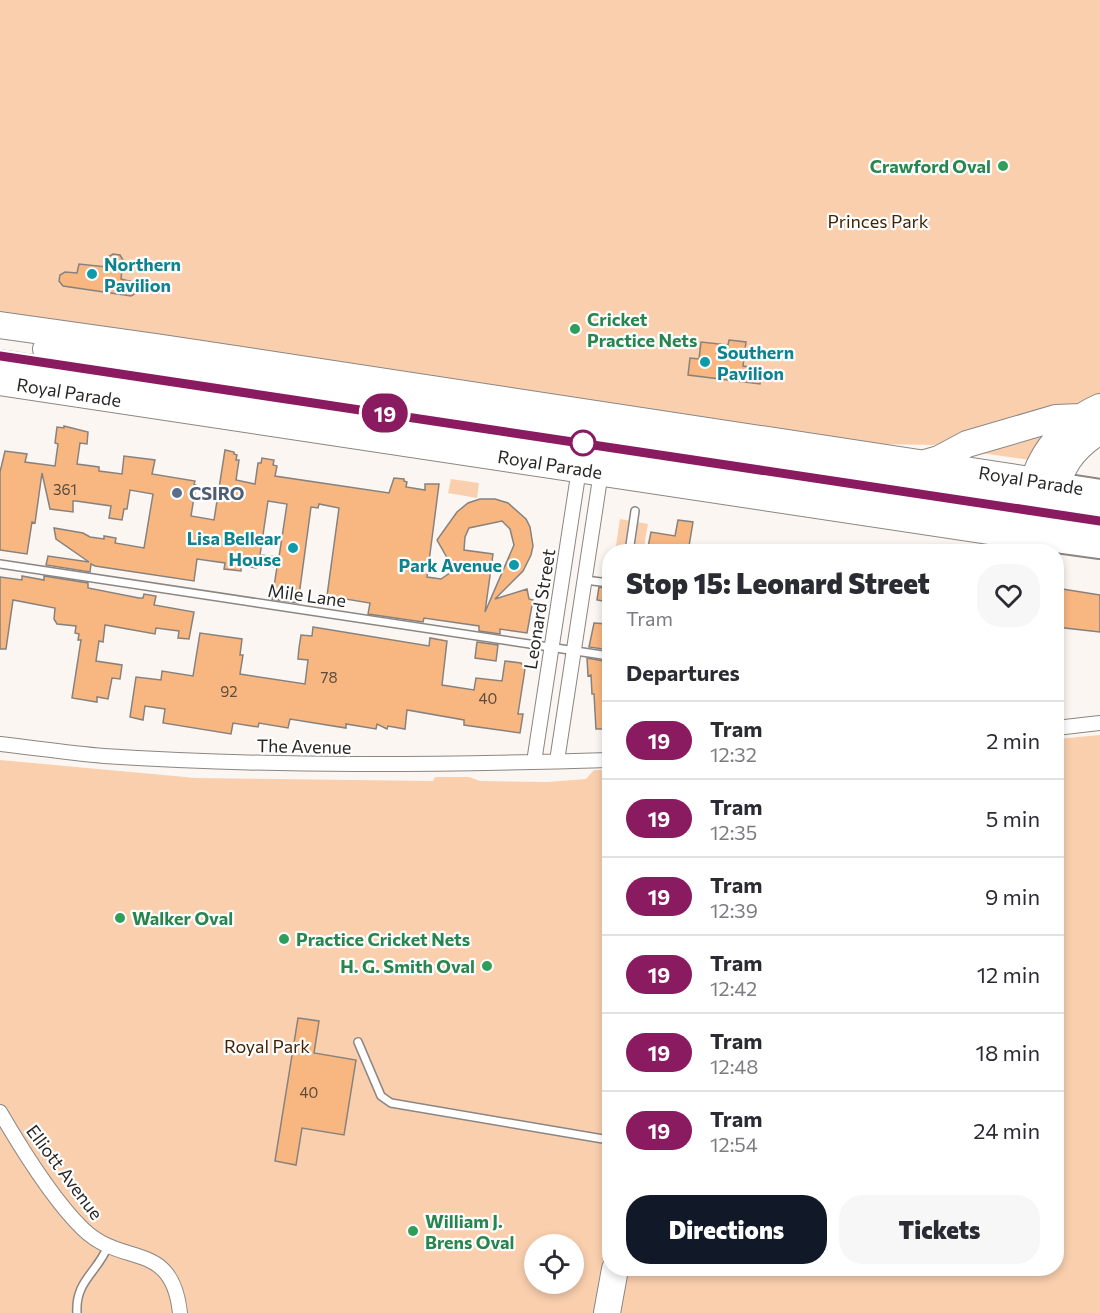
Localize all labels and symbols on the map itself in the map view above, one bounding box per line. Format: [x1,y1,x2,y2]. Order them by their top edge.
place label: Crawford Oval [870,155,991,177]
marker: Crawford Oval [996,159,1010,173]
park label: Princes Park [827,210,929,232]
place label: Northern Pavilion [104,253,181,296]
marker: Northern Pavilion [85,267,99,281]
place label: Cricket Practice Nets [587,308,697,351]
marker: Cricket Practice Nets [568,322,582,336]
place label: Southern Pavilion [717,341,794,384]
marker: Southern Pavilion [698,355,712,369]
street label: Royal Parade [15,373,123,411]
line badge: 19 [358,394,412,432]
unlabelled marker [570,430,596,456]
street label: Royal Parade [496,445,604,483]
street label: Royal Parade [977,461,1085,499]
house number: 361 [53,480,77,498]
place label: CSIRO [189,482,244,504]
marker: CSIRO [170,486,184,500]
place label: Lisa Bellear House [187,527,282,570]
marker: Lisa Bellear House [286,541,300,555]
street label: Leonard Street [519,547,559,671]
place label: Park Avenue [399,554,502,576]
marker: Park Avenue [507,558,521,572]
street label: Mile Lane [266,579,348,611]
house number: 78 [321,668,337,686]
house number: 92 [220,682,238,700]
house number: 40 [479,689,497,707]
street label: The Avenue [256,734,352,758]
place label: Walker Oval [132,907,233,929]
marker: Walker Oval [113,911,127,925]
place label: Practice Cricket Nets [296,928,470,950]
marker: Practice Cricket Nets [277,932,291,946]
place label: H. G. Smith Oval [340,955,475,977]
marker: H. G. Smith Oval [480,959,494,973]
park label: Royal Park [224,1035,310,1057]
house number: 40 [300,1083,318,1101]
street label: Elliott Avenue [22,1120,108,1224]
place label: William J. Brens Oval [425,1210,514,1253]
marker: William J. Brens Oval [406,1224,420,1238]

